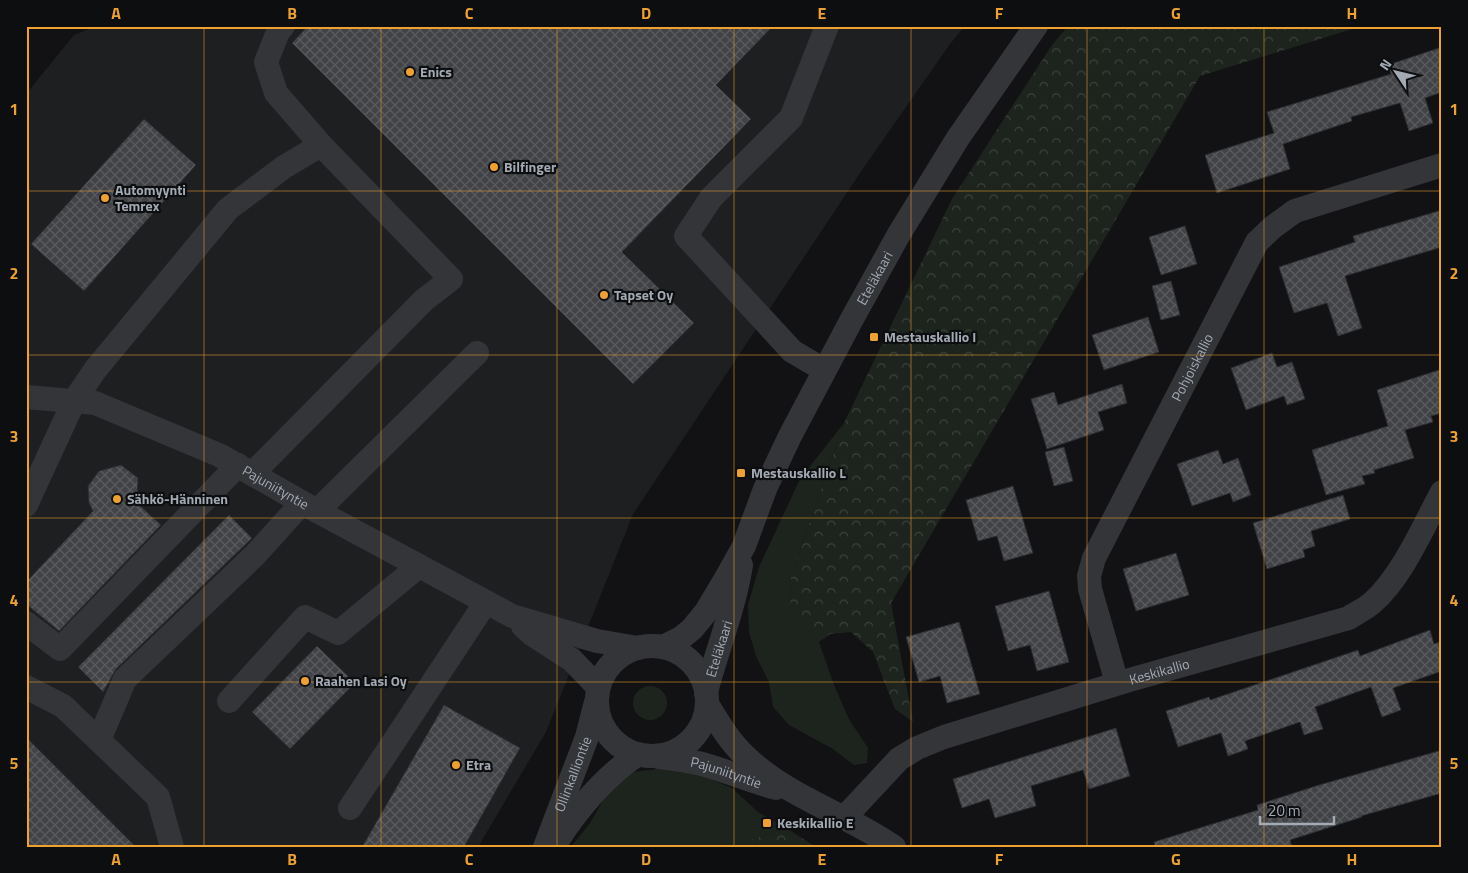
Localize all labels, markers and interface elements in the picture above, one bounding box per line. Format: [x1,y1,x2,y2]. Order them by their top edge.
text: A [111,1,121,25]
text: B [287,1,297,25]
text: C [465,1,474,25]
text: D [641,1,651,25]
text: E [818,1,827,25]
text: F [995,1,1004,25]
text: G [1171,1,1181,25]
text: H [1347,1,1357,25]
north arrow [1370,48,1420,98]
text: N [1374,54,1396,74]
place label: Enics [420,61,452,82]
marker: Enics [404,66,416,78]
text: 1 [10,97,18,121]
text: 1 [1450,97,1458,121]
place label: Bilfinger [504,156,556,177]
marker: Bilfinger [488,161,500,173]
place label: Automyynti Temrex [115,179,186,216]
marker: Automyynti Temrex [99,192,111,204]
street label: Eteläkaari [851,247,898,309]
text: 2 [10,261,18,285]
text: 2 [1450,261,1458,285]
place label: Tapset Oy [614,284,673,305]
marker: Tapset Oy [598,289,610,301]
place label: Mestauskallio I [884,326,976,347]
street label: Pohjoiskallio [1166,330,1218,405]
marker: Mestauskallio I [868,331,880,343]
text: 3 [10,424,18,448]
text: 3 [1450,424,1458,448]
street label: Pajuniityntie [239,460,313,514]
place label: Mestauskallio L [751,462,846,483]
marker: Mestauskallio L [735,467,747,479]
place label: Sähkö-Hänninen [127,488,228,509]
marker: Sähkö-Hänninen [111,493,123,505]
text: 4 [10,588,19,612]
text: 4 [1450,588,1459,612]
street label: Eteläkaari [700,618,737,680]
street label: Keskikallio [1127,653,1192,690]
place label: Raahen Lasi Oy [315,670,407,691]
marker: Raahen Lasi Oy [299,675,311,687]
street label: Ollinkalliontie [548,733,596,815]
text: 5 [10,751,19,775]
street label: Pajuniityntie [689,751,764,793]
text: 5 [1450,751,1459,775]
place label: Etra [466,754,491,775]
marker: Etra [450,759,462,771]
scale bar [1260,793,1334,825]
text: 20 m [1268,799,1301,822]
place label: Keskikallio E [777,812,854,833]
marker: Keskikallio E [761,817,773,829]
text: A [111,847,121,871]
text: B [287,847,297,871]
text: C [465,847,474,871]
text: D [641,847,651,871]
text: E [818,847,827,871]
text: F [995,847,1004,871]
text: G [1171,847,1181,871]
text: H [1347,847,1357,871]

